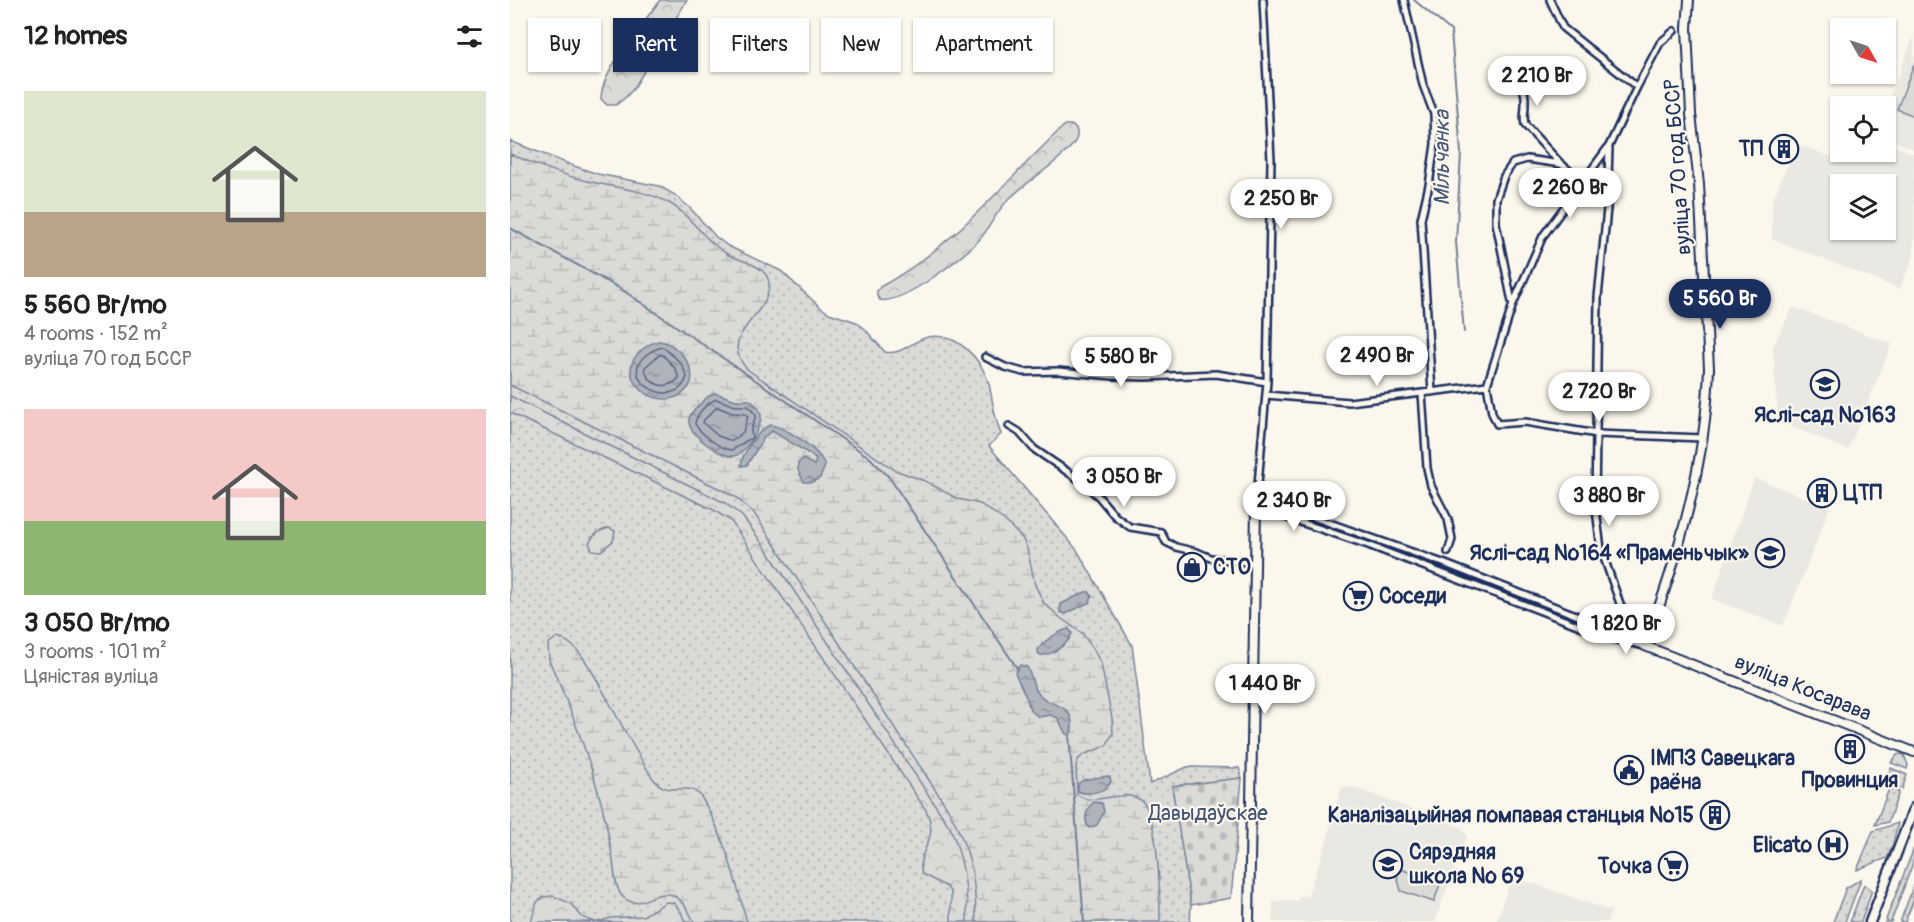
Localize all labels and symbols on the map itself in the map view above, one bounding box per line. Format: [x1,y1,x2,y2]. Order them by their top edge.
north arrow [1830,18,1896,84]
pin: 2 210 Br [1475,56,1599,107]
street label: вуліца 70 год БССР [1658,78,1698,256]
water label: Мільчанка [1428,109,1456,206]
building icon: ТП [1768,133,1800,165]
place label: ТП [1738,136,1763,163]
pin: 2 260 Br [1508,168,1632,219]
pin: 2 250 Br [1219,179,1343,230]
pin: 5 560 Br [1658,279,1782,330]
pin: 2 490 Br [1315,336,1439,387]
pin: 5 580 Br [1059,337,1183,388]
school or university icon: Яслі-сад №163 [1809,368,1841,400]
pin: 2 720 Br [1537,372,1661,423]
place label: Яслі-сад №163 [1754,402,1896,429]
pin: 3 050 Br [1062,457,1186,508]
pin: 3 880 Br [1547,476,1671,527]
building icon: ЦТП [1806,477,1838,509]
place label: ЦТП [1843,480,1883,507]
pin: 2 340 Br [1232,481,1356,532]
school or university icon: Яслі-сад №164 «Праменьчык» [1754,537,1786,569]
place label: Яслі-сад №164 «Праменьчык» [1470,540,1749,567]
shop icon: СТО [1176,551,1208,583]
place label: СТО [1213,554,1251,581]
supermarket icon: Соседи [1342,580,1374,612]
place label: Соседи [1379,583,1447,610]
pin: 1 820 Br [1564,604,1688,655]
street label: вуліца Косарава [1731,648,1875,728]
pin: 1 440 Br [1203,664,1327,715]
building icon: Провинция [1834,733,1866,765]
place label: ІМПЗ Савецкага раёна [1650,745,1795,796]
public building icon: ІМПЗ Савецкага раёна [1613,754,1645,786]
place label: Провинция [1802,767,1898,794]
building icon: Каналізацыйная помпавая станцыя №15 [1699,799,1731,831]
park label: Давыдаўскае [1147,800,1268,827]
place label: Каналізацыйная помпавая станцыя №15 [1328,802,1694,829]
hospital icon: Elicato [1817,829,1849,861]
place label: Elicato [1753,832,1813,859]
place label: Сярэдняя школа № 69 [1409,839,1525,890]
school or university icon: Сярэдняя школа № 69 [1372,848,1404,880]
supermarket icon: Точка [1657,850,1689,882]
place label: Точка [1597,853,1652,880]

